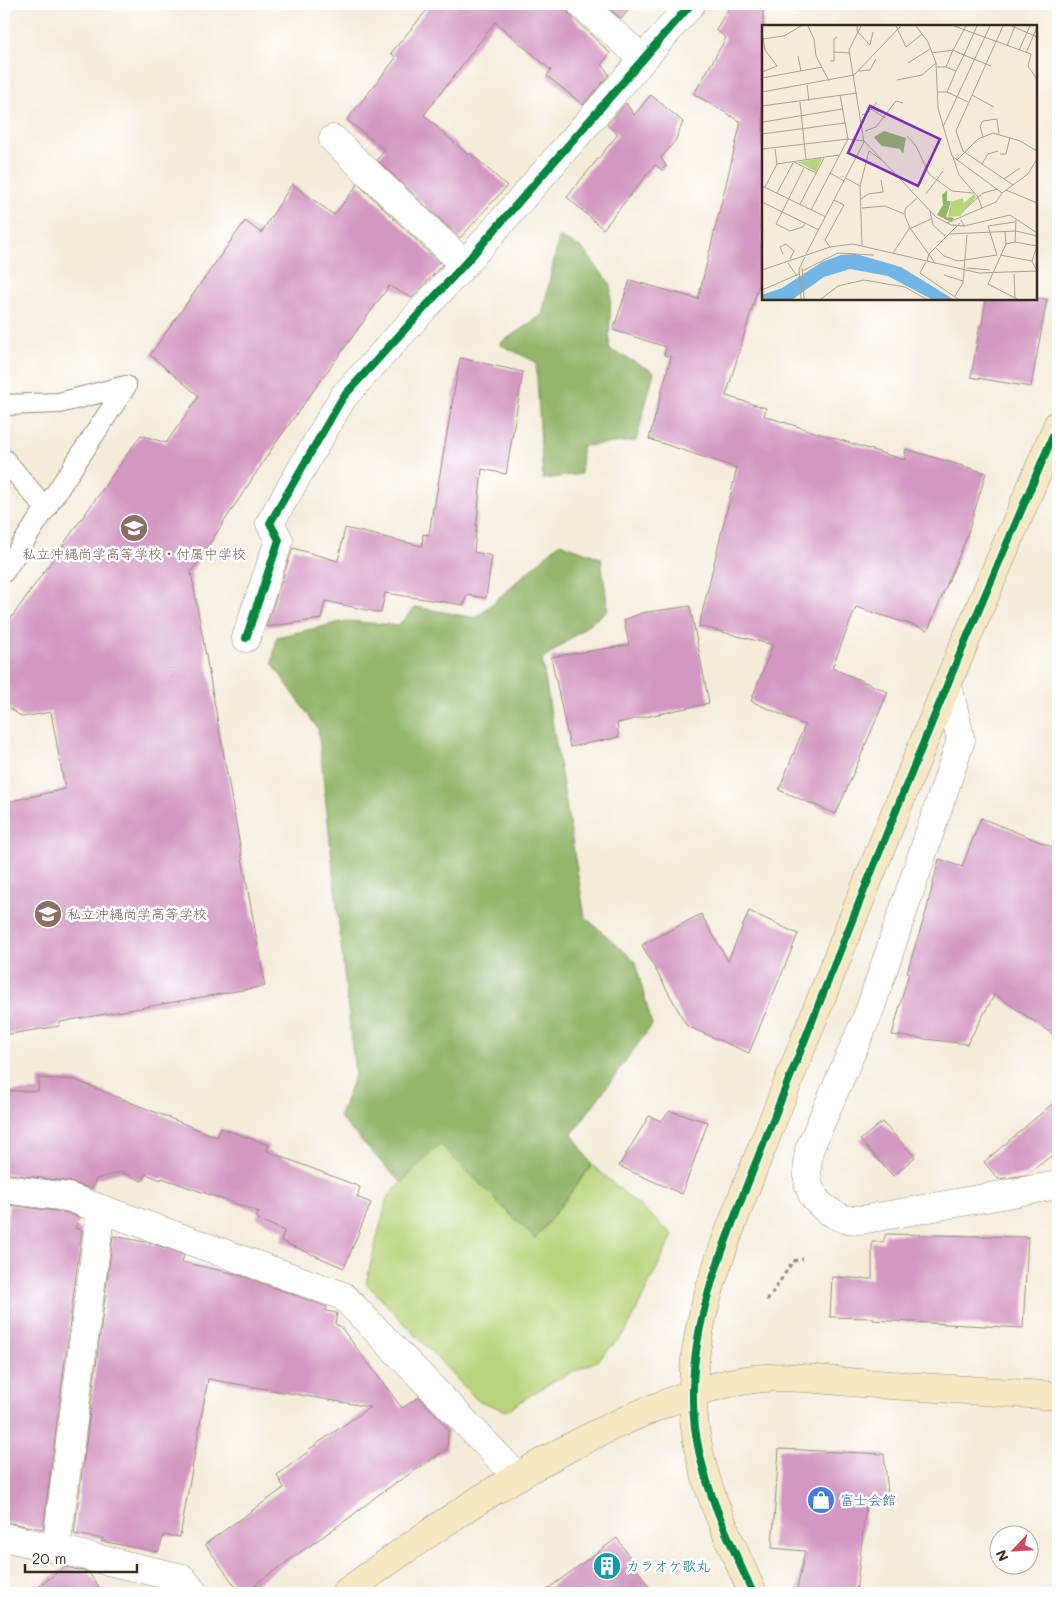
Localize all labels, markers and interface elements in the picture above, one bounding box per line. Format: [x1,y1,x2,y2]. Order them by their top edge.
inset map [762,25,1037,300]
school or university icon: 私立沖縄尚学高等学校・付属中学校 [119,513,149,543]
place label: 私立沖縄尚学高等学校・付属中学校 [22,544,246,563]
school or university icon: 私立沖縄尚学高等学校 [33,899,63,929]
place label: 私立沖縄尚学高等学校 [67,904,207,923]
shop icon: 富士会館 [806,1485,836,1515]
place label: 富士会館 [840,1490,896,1509]
north arrow [990,1524,1040,1574]
scale bar [25,1542,138,1574]
text: N [991,1547,1013,1565]
text: 20 m [32,1548,66,1568]
building icon: カラオケ歌丸 [592,1551,622,1581]
place label: カラオケ歌丸 [626,1556,710,1575]

